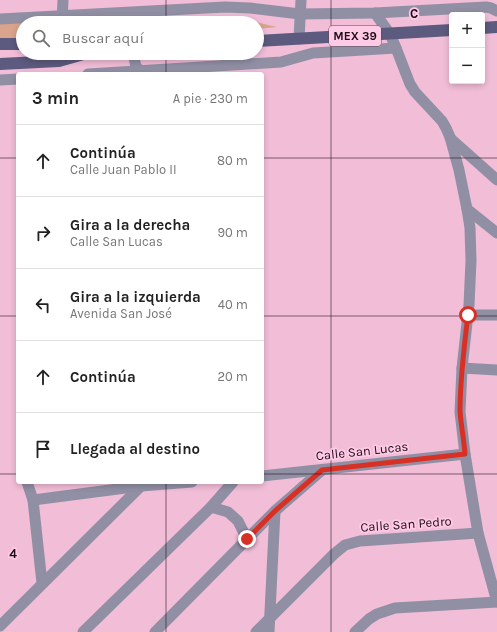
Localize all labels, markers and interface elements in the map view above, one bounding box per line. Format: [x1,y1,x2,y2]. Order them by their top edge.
text: C [410,6,418,21]
map controls [449,12,485,84]
button: + [449,12,485,48]
search box [16,16,264,60]
road number: MEX 39 [329,26,381,46]
icon: search [30,27,52,49]
text: Buscar aquí [62,29,144,47]
button: − [449,48,485,84]
text: 3 min [32,88,79,108]
text: A pie · 230 m [173,91,248,106]
text: Continúa [70,144,136,162]
icon: ahead [32,150,54,172]
text: 80 m [217,153,248,168]
text: Calle Juan Pablo II [70,162,177,177]
text: Gira a la derecha [70,216,190,234]
icon: right [32,222,54,244]
text: 90 m [217,225,248,240]
text: Calle San Lucas [70,234,163,249]
text: Gira a la izquierda [70,288,201,306]
icon: left [32,294,54,316]
text: 40 m [218,297,248,312]
text: Avenida San José [70,306,172,321]
route start [459,306,477,324]
icon: ahead [32,366,54,388]
text: Continúa [70,368,136,386]
text: 20 m [218,369,248,384]
icon: arrive [32,438,54,460]
street label: Calle San Lucas [315,439,409,463]
text: Llegada al destino [70,440,200,458]
street label: Calle San Pedro [360,513,452,535]
route end [238,530,256,548]
text: 4 [9,546,17,561]

